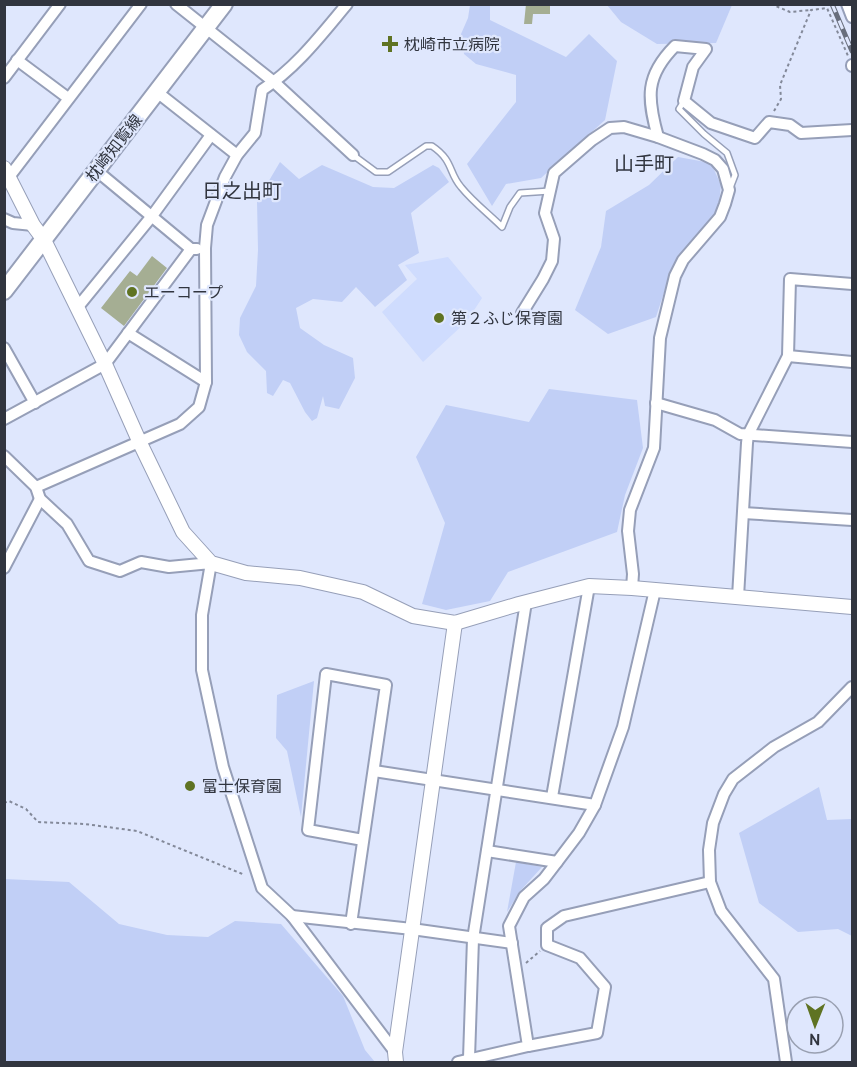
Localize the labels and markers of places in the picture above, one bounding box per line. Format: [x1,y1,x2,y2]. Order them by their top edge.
marker: 枕崎市立病院 [381,35,399,53]
place label: 枕崎市立病院 [404,35,500,54]
place label: エーコープ [144,283,223,302]
marker: エーコープ [125,285,139,299]
place label: 第２ふじ保育園 [451,309,563,328]
marker: 第２ふじ保育園 [432,311,446,325]
place label: 富士保育園 [202,777,282,796]
marker: 富士保育園 [183,779,197,793]

